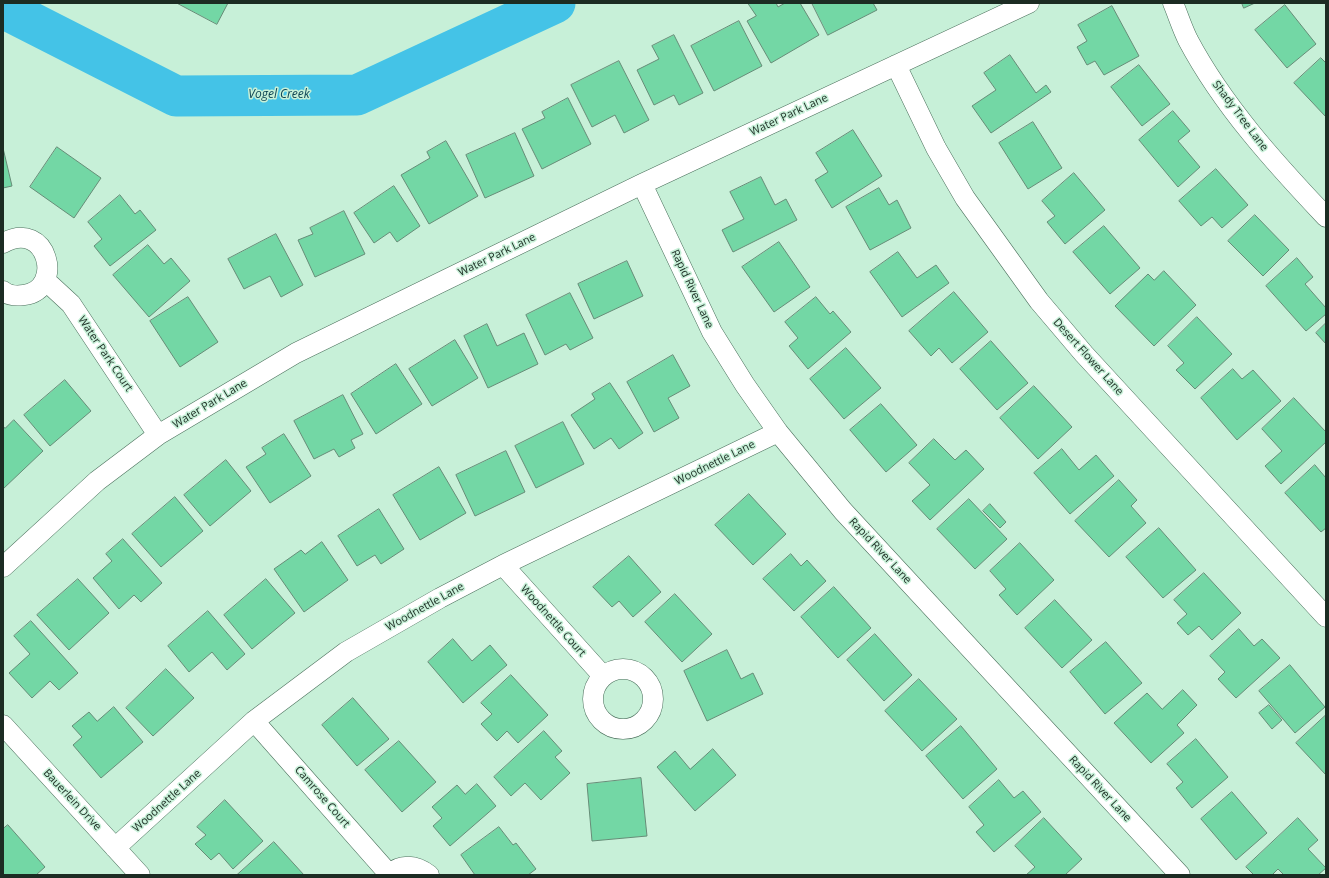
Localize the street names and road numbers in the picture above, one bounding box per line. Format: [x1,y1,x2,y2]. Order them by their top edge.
street label: Shady Tree Lane [1209,78,1271,154]
street label: Water Park Lane [748,91,830,139]
street label: Water Park Lane [456,231,538,279]
street label: Rapid River Lane [668,248,716,330]
street label: Water Park Court [75,314,135,394]
street label: Desert Flower Lane [1050,316,1126,398]
street label: Water Park Lane [170,377,250,431]
street label: Woodnettle Lane [673,438,757,488]
street label: Rapid River Lane [846,515,914,587]
street label: Woodnettle Lane [384,580,466,634]
street label: Woodnettle Court [518,583,588,659]
street label: Rapid River Lane [1066,753,1134,825]
street label: Camrose Court [292,763,352,831]
street label: Bauerlein Drive [40,767,104,833]
street label: Woodnettle Lane [130,767,204,835]

